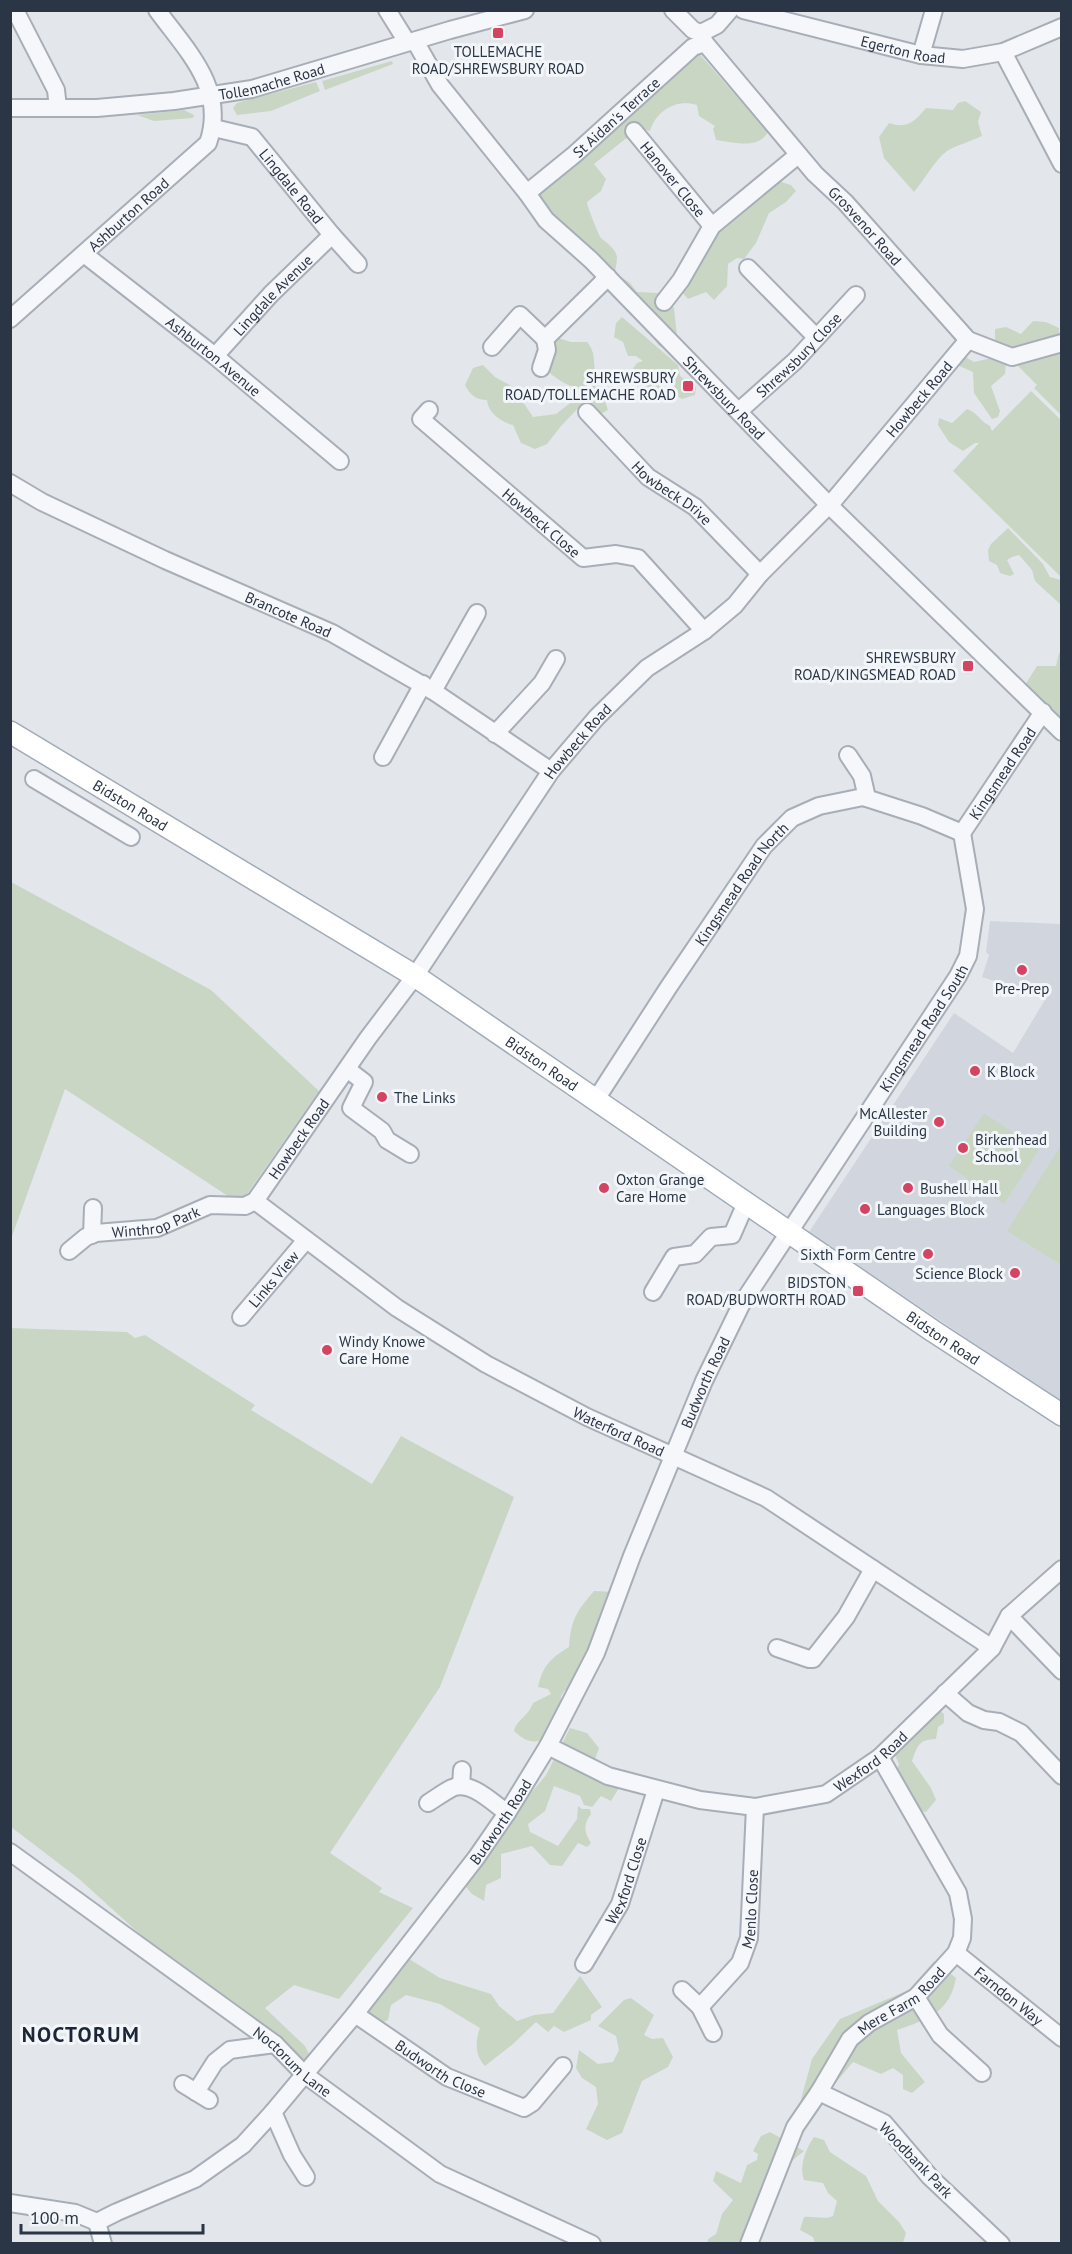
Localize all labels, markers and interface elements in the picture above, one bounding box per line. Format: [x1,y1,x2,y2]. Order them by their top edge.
marker: TOLLEMACHE ROAD/SHREWSBURY ROAD [491,26,505,40]
street label: Egerton Road [859,31,946,67]
place label: TOLLEMACHE ROAD/SHREWSBURY ROAD [412,42,584,78]
street label: Tollemache Road [217,58,327,104]
street label: St Aidan's Terrace [568,73,663,161]
street label: Hanover Close [637,137,710,221]
street label: Lingdale Road [256,144,328,227]
street label: Ashburton Road [84,173,173,255]
street label: Grosvenor Road [825,182,906,269]
street label: Lingdale Avenue [229,250,316,339]
street label: Shrewsbury Close [752,308,845,401]
street label: Ashburton Avenue [162,312,265,400]
street label: Shrewsbury Road [679,351,769,443]
street label: Howbeck Road [881,357,956,441]
place label: SHREWSBURY ROAD/TOLLEMACHE ROAD [505,368,677,404]
marker: SHREWSBURY ROAD/TOLLEMACHE ROAD [681,379,695,393]
street label: Howbeck Drive [628,457,716,529]
street label: Howbeck Close [499,484,585,561]
street label: Brancote Road [242,587,335,641]
place label: SHREWSBURY ROAD/KINGSMEAD ROAD [794,648,957,684]
marker: SHREWSBURY ROAD/KINGSMEAD ROAD [961,659,975,673]
street label: Howbeck Road [539,699,615,782]
street label: Kingsmead Road [964,723,1040,823]
street label: Bidston Road [90,775,172,835]
street label: Kingsmead Road North [690,818,792,949]
street label: Kingsmead Road South [875,961,972,1095]
marker: Pre-Prep [1015,963,1029,977]
place label: Pre-Prep [995,979,1049,998]
street label: Bidston Road [502,1032,582,1095]
place label: K Block [987,1062,1036,1081]
marker: K Block [968,1064,982,1078]
place label: The Links [394,1088,456,1107]
marker: The Links [375,1090,389,1104]
street label: Howbeck Road [264,1095,333,1183]
place label: McAllester Building [859,1104,927,1140]
marker: McAllester Building [932,1115,946,1129]
place label: Birkenhead School [975,1130,1047,1166]
marker: Birkenhead School [956,1141,970,1155]
place label: Oxton Grange Care Home [616,1170,704,1206]
place label: Bushell Hall [920,1179,999,1198]
marker: Oxton Grange Care Home [597,1181,611,1195]
marker: Bushell Hall [901,1181,915,1195]
place label: Languages Block [877,1200,986,1219]
street label: Winthrop Park [111,1201,203,1241]
marker: Languages Block [858,1202,872,1216]
place label: Sixth Form Centre [800,1245,916,1264]
street label: Links View [244,1247,302,1311]
marker: Sixth Form Centre [921,1247,935,1261]
place label: Science Block [915,1264,1004,1283]
marker: Science Block [1008,1266,1022,1280]
place label: BIDSTON ROAD/BUDWORTH ROAD [686,1273,846,1309]
marker: BIDSTON ROAD/BUDWORTH ROAD [851,1284,865,1298]
street label: Bidston Road [903,1306,984,1369]
place label: Windy Knowe Care Home [339,1332,425,1368]
street label: Budworth Road [676,1333,734,1431]
marker: Windy Knowe Care Home [320,1343,334,1357]
street label: Waterford Road [570,1402,668,1460]
street label: Wexford Road [830,1726,911,1796]
street label: Budworth Road [465,1775,535,1868]
street label: Wexford Close [601,1835,650,1928]
street label: Menlo Close [737,1869,762,1951]
street label: Mere Farm Road [853,1962,949,2038]
street label: Farndon Way [971,1962,1047,2029]
district label: NOCTORUM [22,2021,140,2048]
street label: Noctorum Lane [250,2022,335,2101]
street label: Budworth Close [392,2035,489,2101]
street label: Woodbank Park [875,2118,957,2202]
scale bar [21,2197,202,2235]
text: 100 m [30,2206,79,2229]

